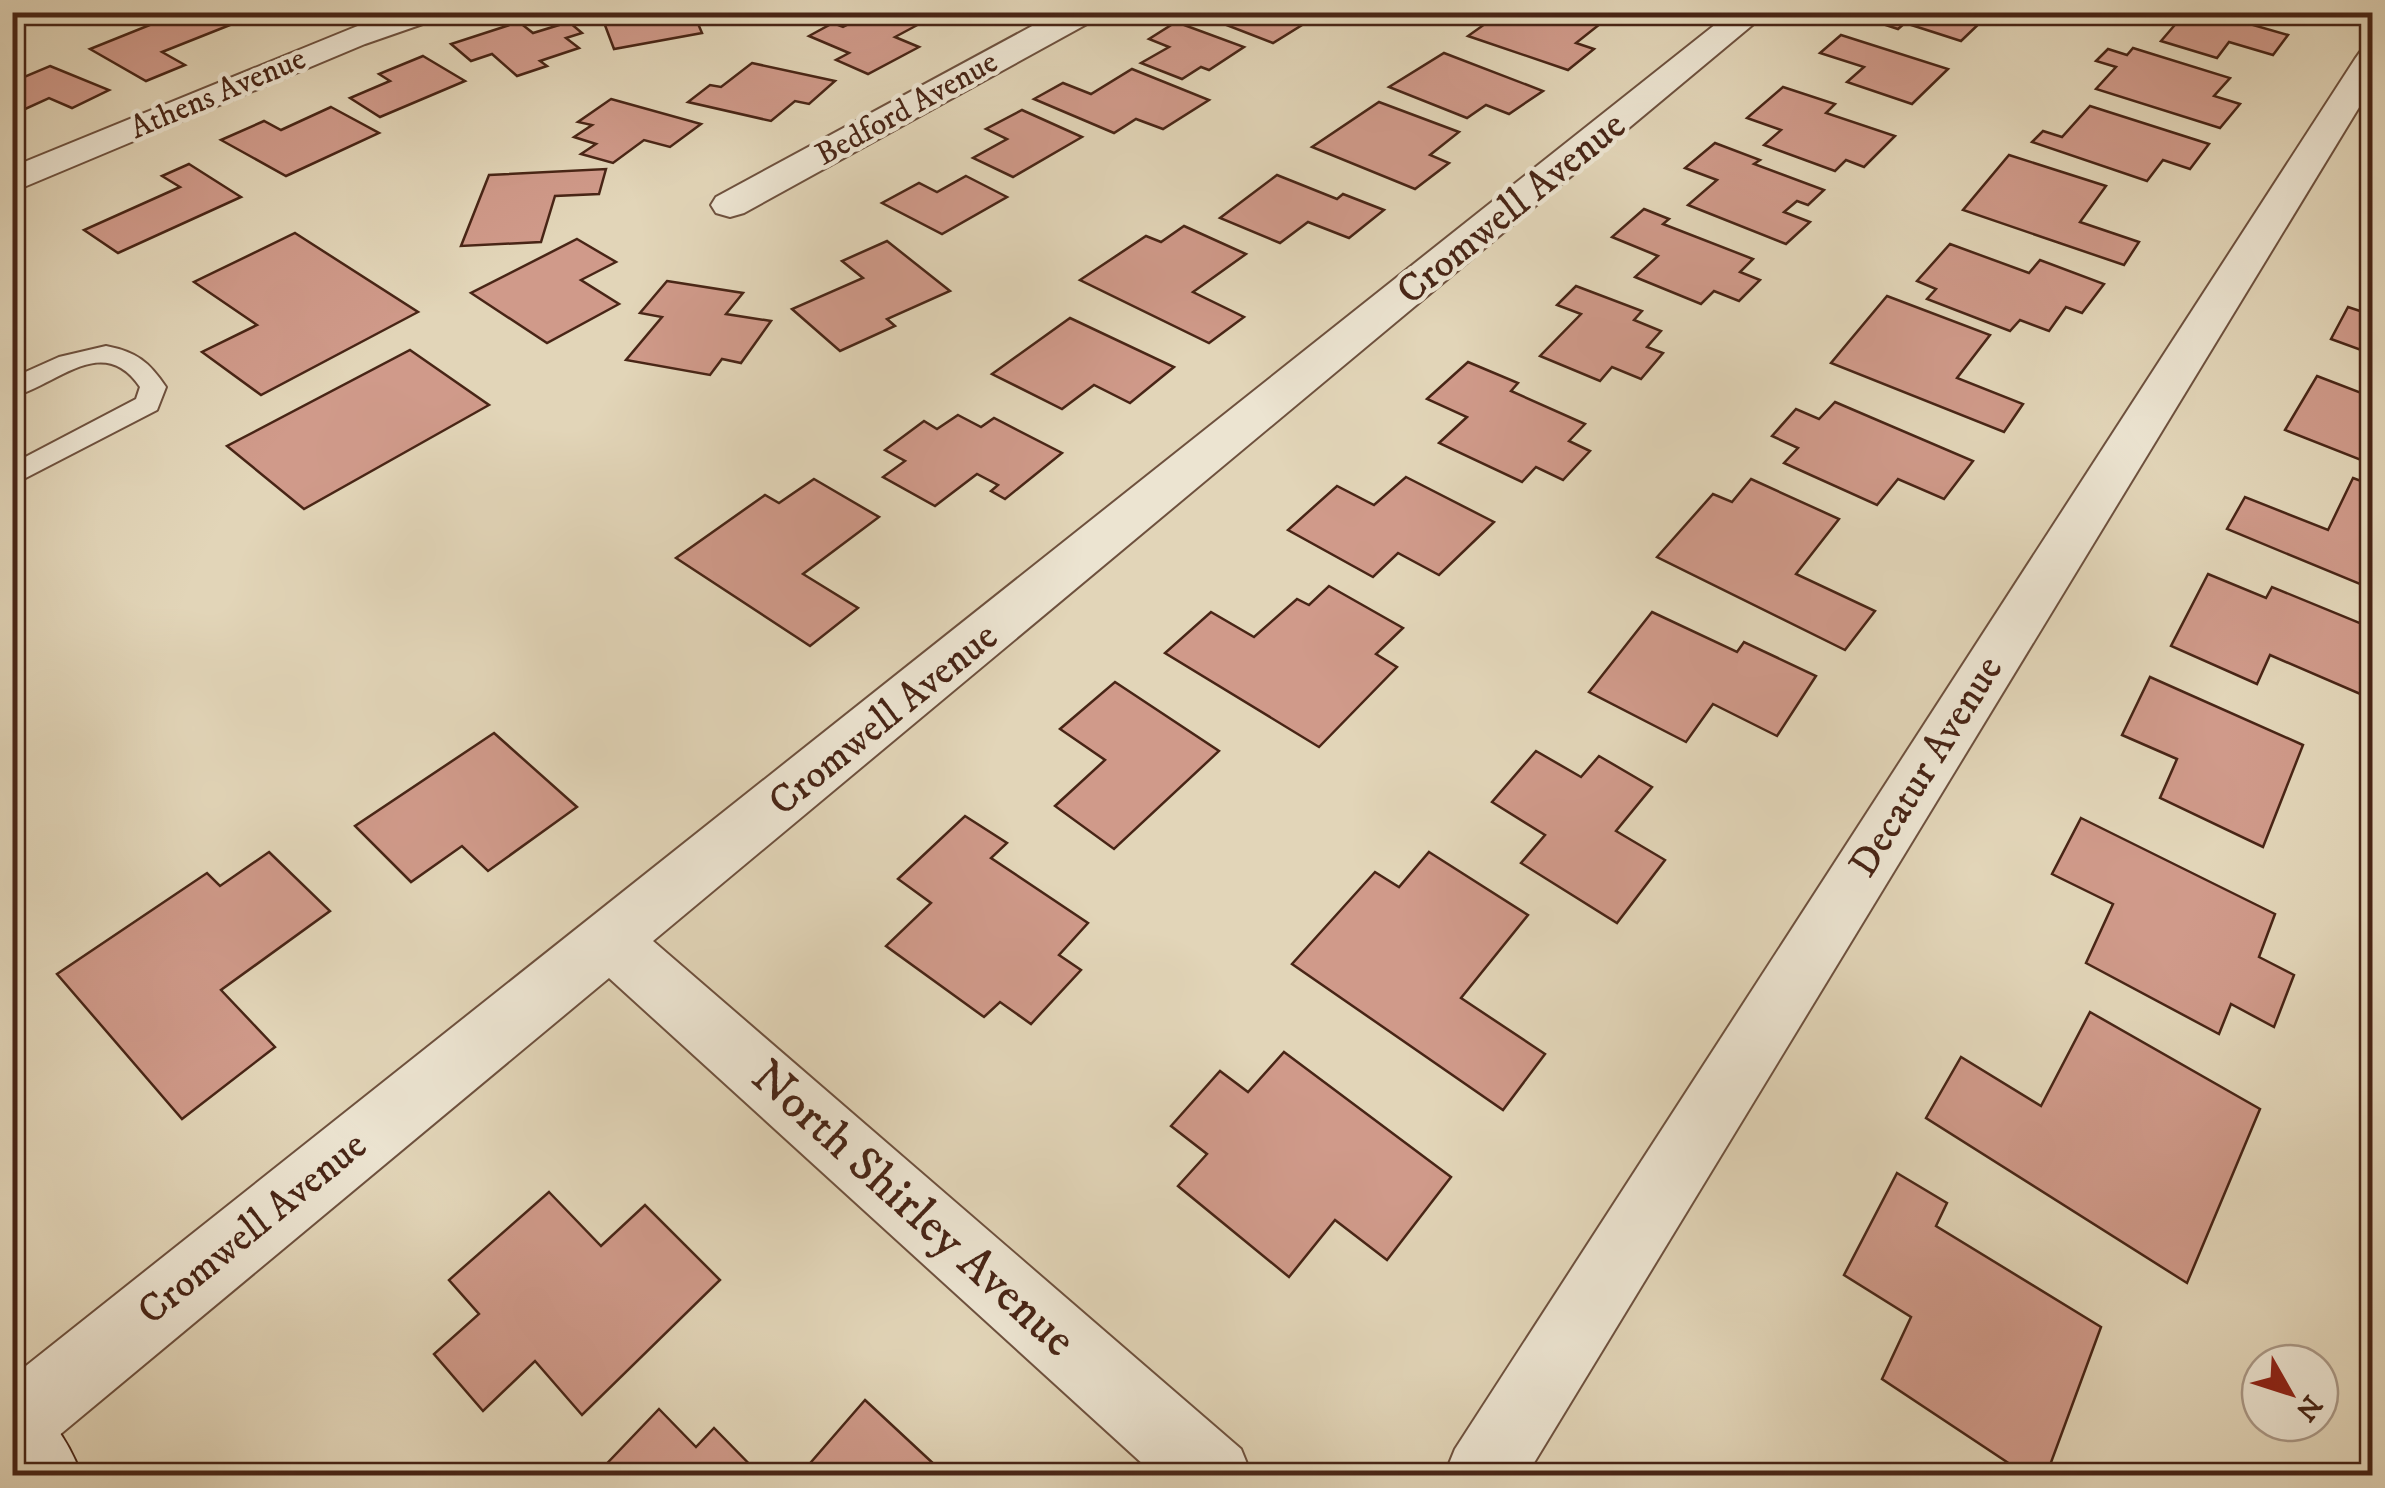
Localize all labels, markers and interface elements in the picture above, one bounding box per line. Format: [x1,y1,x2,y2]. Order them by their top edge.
street label: Athens Avenue [124,39,312,149]
street label: Bedford Avenue [809,43,1005,175]
street label: Cromwell Avenue [1387,101,1637,317]
street label: Cromwell Avenue [759,612,1009,828]
street label: Decatur Avenue [1839,647,2015,887]
street label: North Shirley Avenue [738,1047,1088,1371]
street label: Cromwell Avenue [128,1121,378,1337]
north arrow [2240,1343,2340,1443]
text: N [2287,1388,2329,1428]

